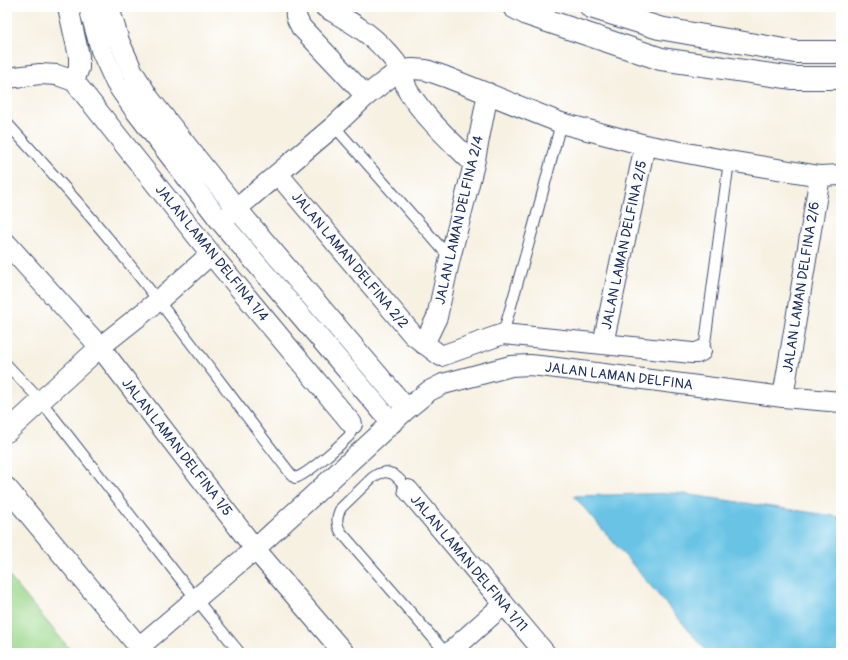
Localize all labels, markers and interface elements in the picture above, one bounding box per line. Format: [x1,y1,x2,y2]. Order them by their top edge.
street label: JALAN LAMAN DELFINA 2/4 [431,134,487,306]
street label: JALAN LAMAN DELFINA 2/5 [598,159,650,331]
street label: JALAN LAMAN DELFINA 1/4 [152,181,272,325]
street label: JALAN LAMAN DELFINA 2/2 [288,188,412,332]
street label: JALAN LAMAN DELFINA 2/6 [779,200,823,374]
street label: JALAN LAMAN DELFINA [544,358,694,394]
street label: JALAN LAMAN DELFINA 1/5 [118,375,236,519]
street label: JALAN LAMAN DELFINA 1/11 [407,491,531,635]

